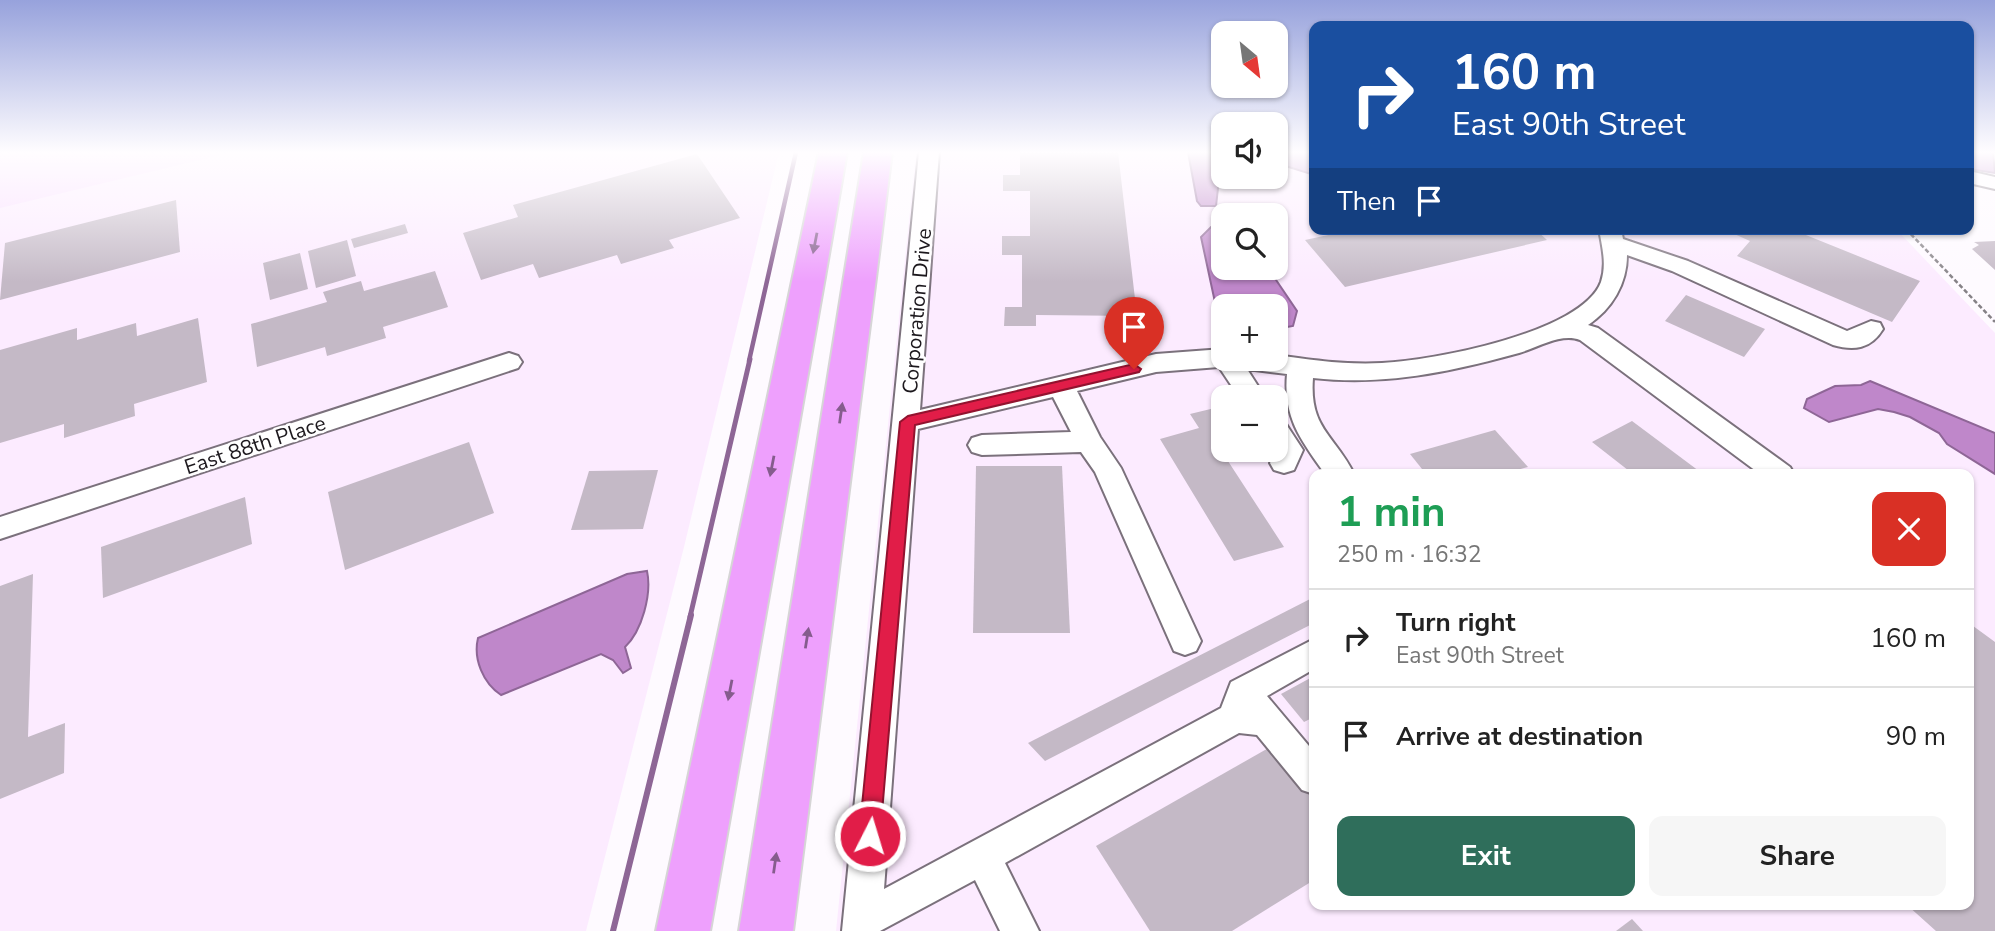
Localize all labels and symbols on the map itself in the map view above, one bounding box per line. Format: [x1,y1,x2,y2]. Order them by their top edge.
north arrow [1211,21,1288,98]
street label: Corporation Drive [896,227,938,395]
one-way arrow [810,232,821,254]
pin [1104,297,1164,369]
one-way arrow [836,402,847,424]
street label: East 88th Place [181,409,329,481]
one-way arrow [767,455,778,477]
one-way arrow [802,627,813,649]
one-way arrow [724,679,735,701]
position arrow [833,799,907,873]
one-way arrow [770,852,781,874]

